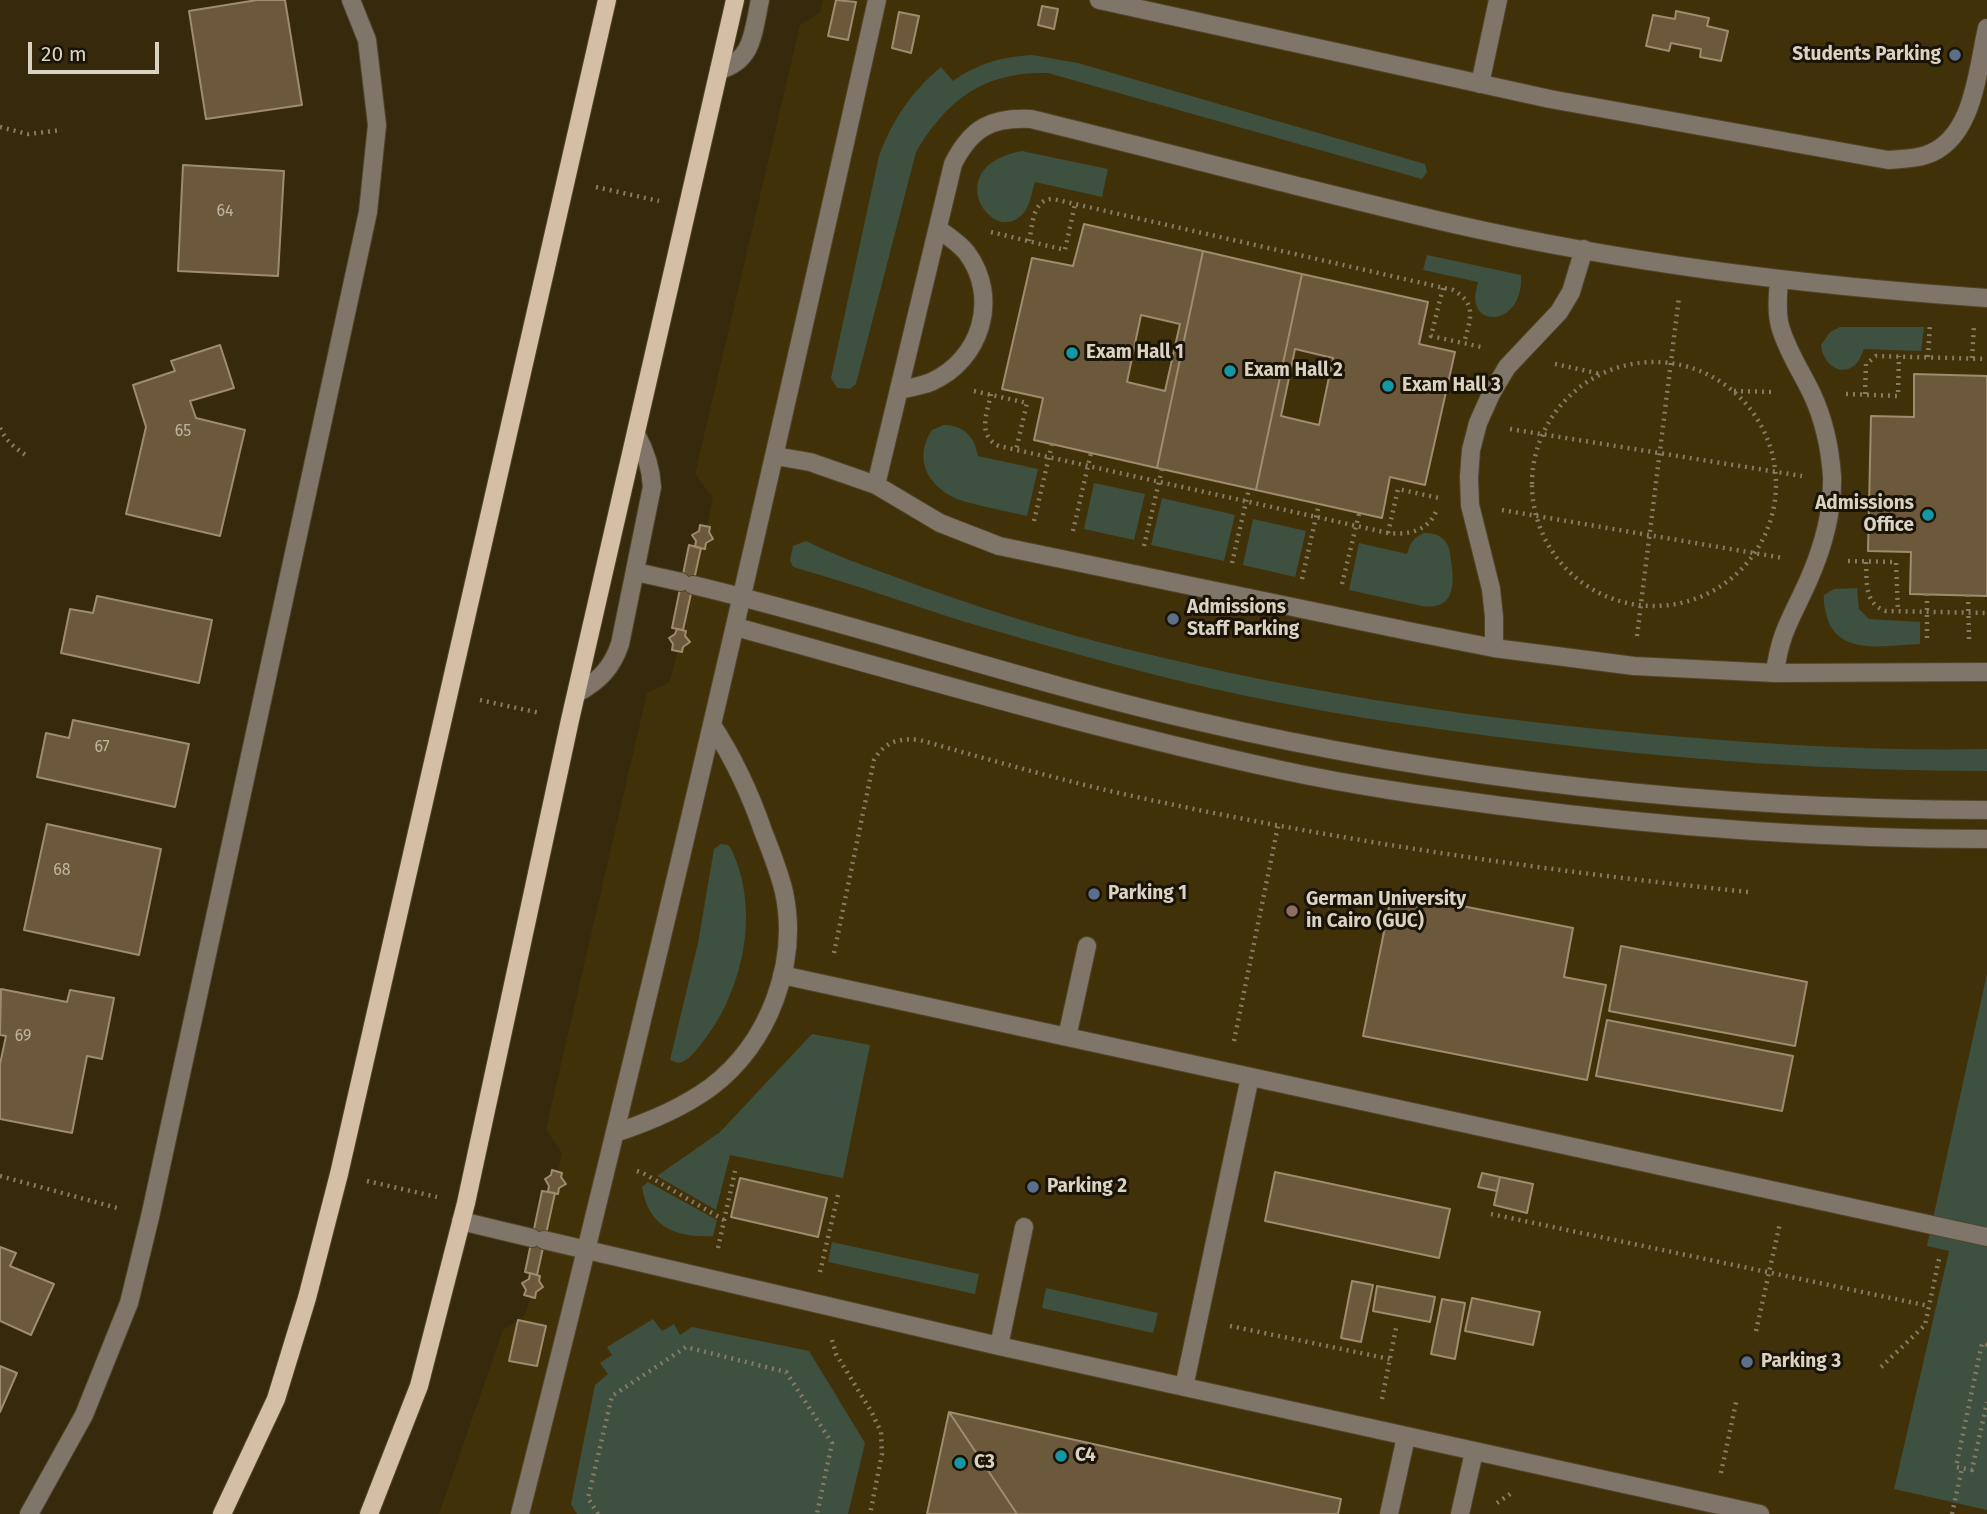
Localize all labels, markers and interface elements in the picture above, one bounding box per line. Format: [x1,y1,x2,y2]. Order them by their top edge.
scale bar [32,28,163,72]
text: 20 m [41,41,87,67]
place label: Students Parking [1792,44,1941,66]
marker: Students Parking [1947,47,1963,63]
house number: 64 [216,202,234,222]
place label: Exam Hall 1 [1086,342,1184,364]
marker: Exam Hall 1 [1064,345,1080,361]
place label: Exam Hall 2 [1244,360,1343,382]
marker: Exam Hall 2 [1222,363,1238,379]
place label: Exam Hall 3 [1402,375,1501,397]
marker: Exam Hall 3 [1380,378,1396,394]
house number: 65 [175,422,191,442]
place label: Admissions Office [1815,493,1914,537]
marker: Admissions Office [1920,507,1936,523]
place label: Admissions Staff Parking [1187,597,1299,641]
marker: Admissions Staff Parking [1165,611,1181,627]
house number: 67 [94,738,110,758]
house number: 68 [53,861,71,881]
place label: Parking 1 [1108,883,1187,905]
marker: Parking 1 [1086,886,1102,902]
place label: German University in Cairo (GUC) [1306,889,1466,933]
marker: German University in Cairo (GUC) [1284,903,1300,919]
house number: 69 [15,1027,31,1047]
place label: Parking 2 [1047,1176,1127,1198]
marker: Parking 2 [1025,1179,1041,1195]
place label: Parking 3 [1761,1351,1841,1373]
marker: Parking 3 [1739,1354,1755,1370]
place label: C4 [1075,1445,1096,1467]
marker: C4 [1053,1448,1069,1464]
place label: C3 [974,1452,995,1474]
marker: C3 [952,1455,968,1471]

